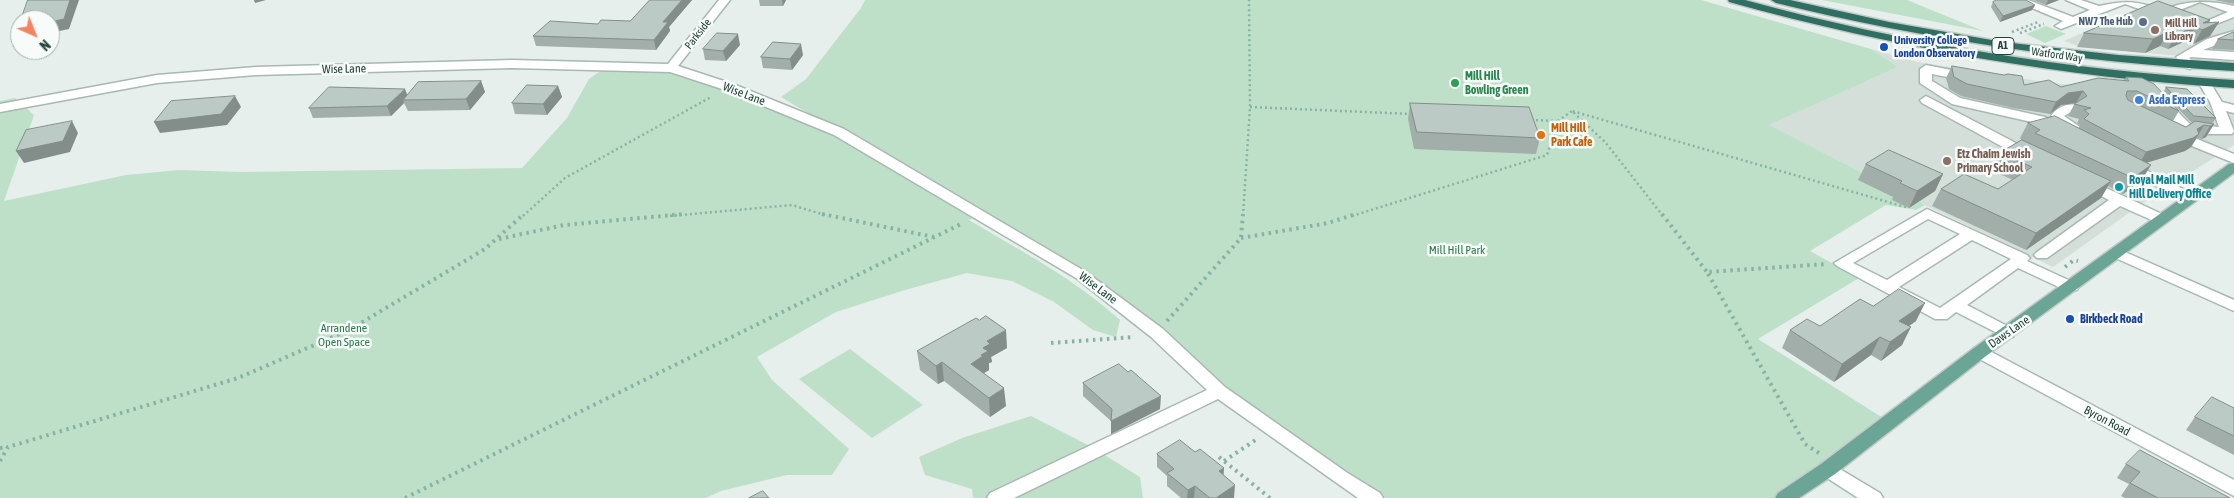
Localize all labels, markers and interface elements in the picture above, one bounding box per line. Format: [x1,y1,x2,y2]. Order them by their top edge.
north arrow [10,10,60,60]
place label: NW7 The Hub [2078,15,2133,29]
street label: Parkside [682,16,714,52]
marker: NW7 The Hub [2137,16,2149,28]
place label: Mill Hill Library [2165,17,2197,43]
marker: Mill Hill Library [2149,24,2161,36]
place label: University College London Observatory [1894,34,1975,60]
text: N [36,36,53,54]
road number: A1 [1992,37,2014,54]
marker: University College London Observatory [1878,41,1890,53]
street label: Watford Way [2031,45,2083,65]
street label: Wise Lane [322,61,366,77]
place label: Mill Hill Bowling Green [1465,69,1528,97]
marker: Mill Hill Bowling Green [1449,77,1461,89]
street label: Wise Lane [721,79,767,109]
place label: Asda Express [2149,93,2205,107]
marker: Asda Express [2133,94,2145,106]
place label: Mill Hill Park Cafe [1551,121,1592,149]
marker: Mill Hill Park Cafe [1535,129,1547,141]
place label: Etz Chaim Jewish Primary School [1957,147,2031,175]
marker: Etz Chaim Jewish Primary School [1941,155,1953,167]
place label: Royal Mail Mill Hill Delivery Office [2129,173,2211,201]
marker: Royal Mail Mill Hill Delivery Office [2113,181,2125,193]
park label: Mill Hill Park [1429,243,1485,257]
street label: Wise Lane [1076,269,1120,307]
place label: Birkbeck Road [2080,312,2143,326]
street label: Daws Lane [1986,313,2032,351]
marker: Birkbeck Road [2064,313,2076,325]
park label: Arrandene Open Space [318,321,370,349]
street label: Byron Road [2081,403,2133,439]

